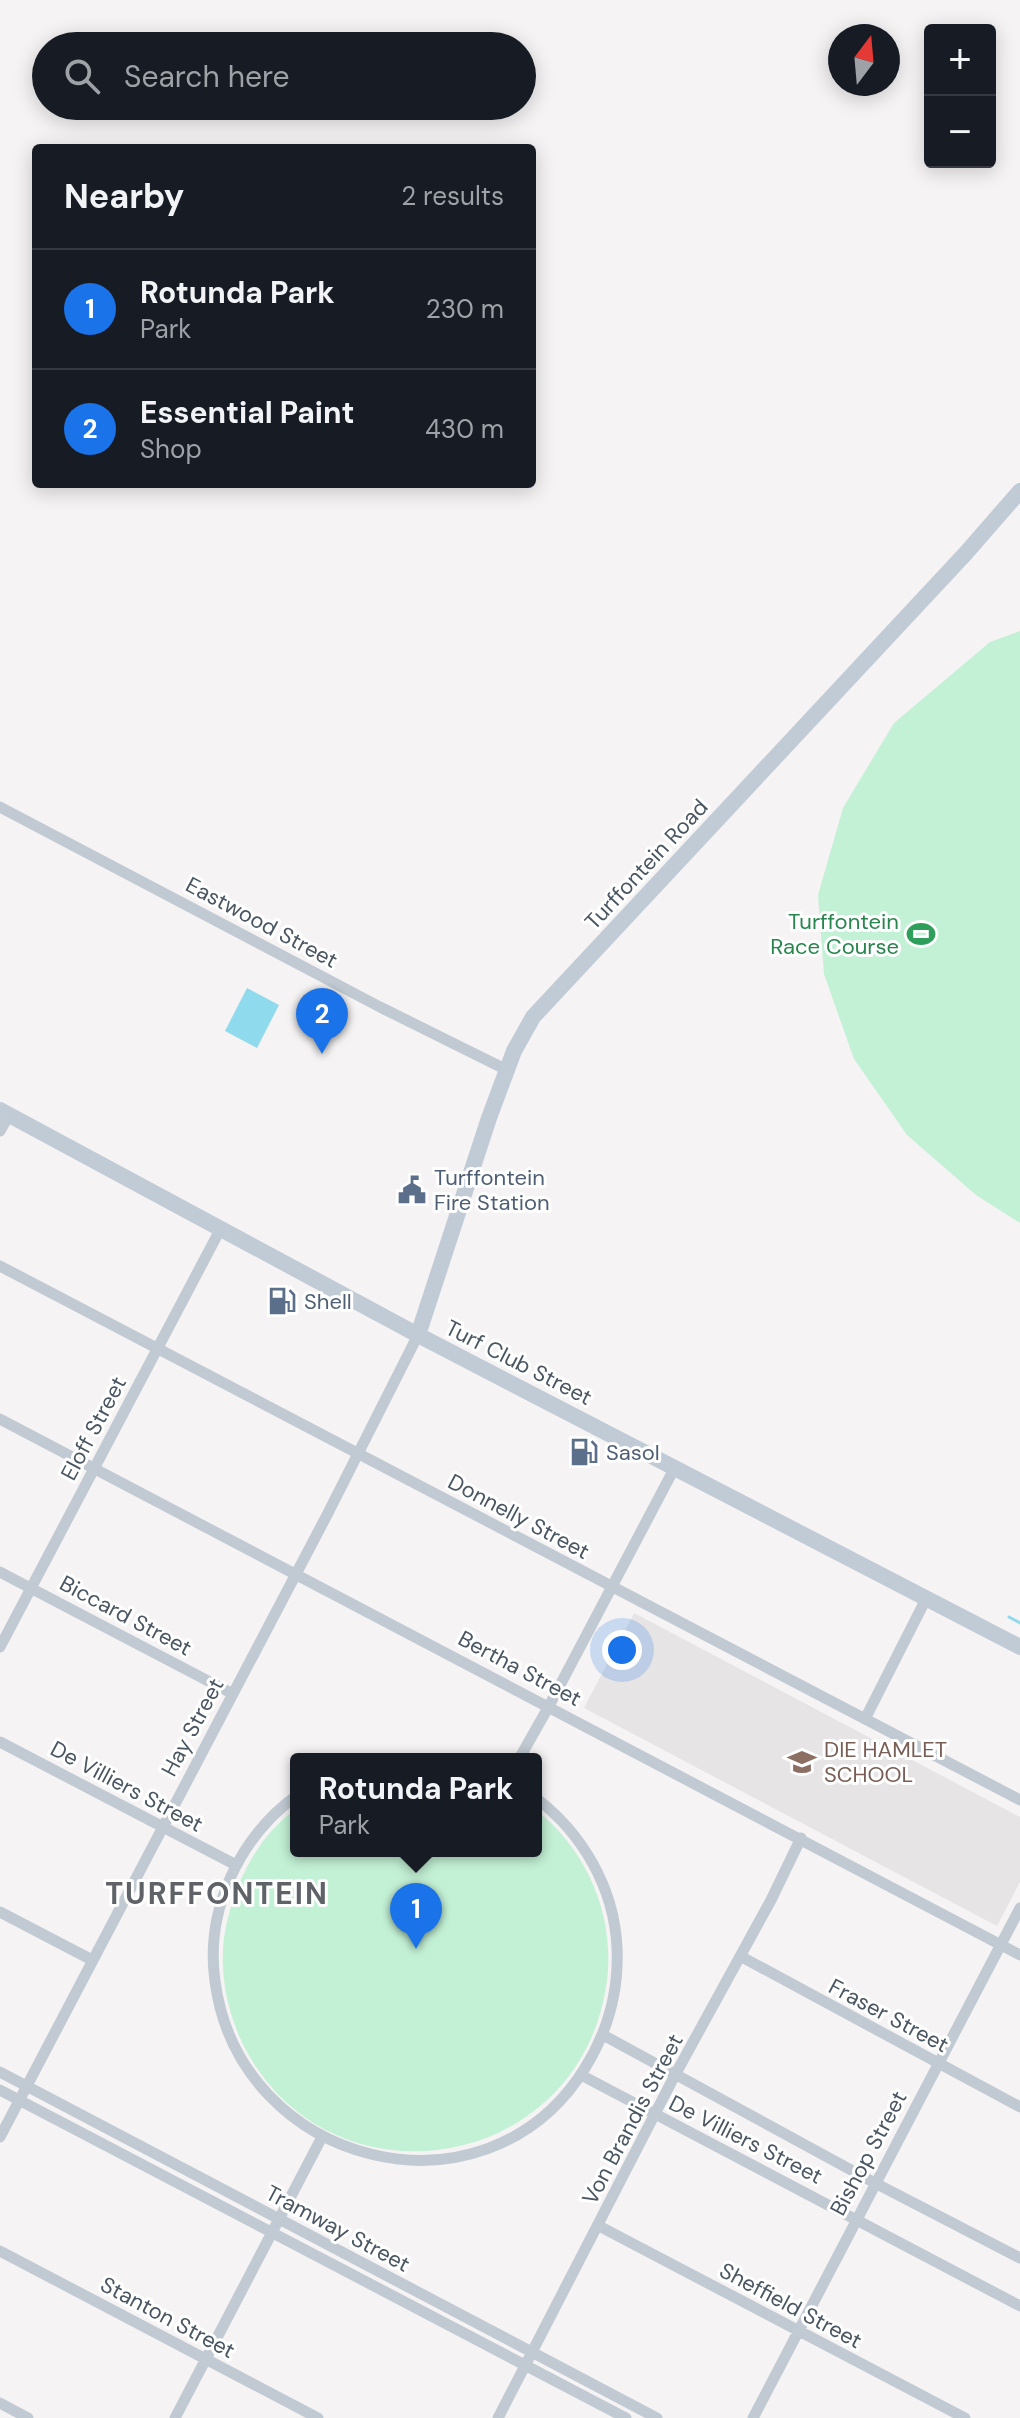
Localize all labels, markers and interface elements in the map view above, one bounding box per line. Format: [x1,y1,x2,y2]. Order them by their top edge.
north arrow [828,24,900,96]
map controls [924,24,996,168]
button: + [924,24,996,96]
search box [32,32,536,120]
icon: search [60,54,104,98]
text: Search here [124,57,290,96]
button: − [924,96,996,168]
text: Nearby [64,174,184,219]
text: 2 results [401,179,504,213]
text: Rotunda Park [140,273,335,312]
text: 1 [85,292,95,326]
text: 230 m [426,292,504,326]
text: Park [140,312,191,346]
text: Essential Paint [140,393,355,432]
text: 2 [82,412,98,446]
text: 430 m [425,412,504,446]
text: Shop [140,432,202,466]
street label: Turffontein Road [578,793,714,936]
street label: Eastwood Street [181,870,343,975]
place label: Turffontein Race Course [770,907,899,961]
sports icon: Turffontein Race Course [906,919,936,949]
pin: 2 [296,988,348,1054]
place label: Turffontein Fire Station [434,1163,550,1217]
public building icon: Turffontein Fire Station [397,1175,427,1205]
fuel station icon: Shell [267,1286,297,1316]
place label: Shell [304,1287,352,1316]
street label: Turf Club Street [441,1313,597,1412]
street label: Eloff Street [54,1371,133,1485]
fuel station icon: Sasol [569,1437,599,1467]
place label: Sasol [606,1438,660,1467]
street label: Donnelly Street [443,1467,595,1566]
street label: Biccard Street [55,1569,197,1662]
street label: Bertha Street [453,1624,586,1713]
your location [602,1630,642,1670]
street label: Hay Street [155,1673,230,1781]
street label: De Villiers Street [46,1734,208,1839]
place label: DIE HAMLET SCHOOL [824,1735,947,1789]
school or university icon: DIE HAMLET SCHOOL [787,1747,817,1777]
popup [290,1753,542,1857]
text: Rotunda Park [319,1769,513,1808]
text: Park [319,1808,370,1842]
district label: TURFFONTEIN [105,1874,329,1913]
pin: 1 [390,1883,442,1949]
street label: Fraser Street [824,1972,954,2059]
street label: Von Brandis Street [575,2029,690,2210]
street label: Bishop Street [823,2086,913,2221]
street label: De Villiers Street [664,2088,827,2191]
street label: Tramway Street [261,2178,415,2279]
street label: Sheffield Street [715,2256,867,2355]
street label: Stanton Street [96,2270,240,2365]

